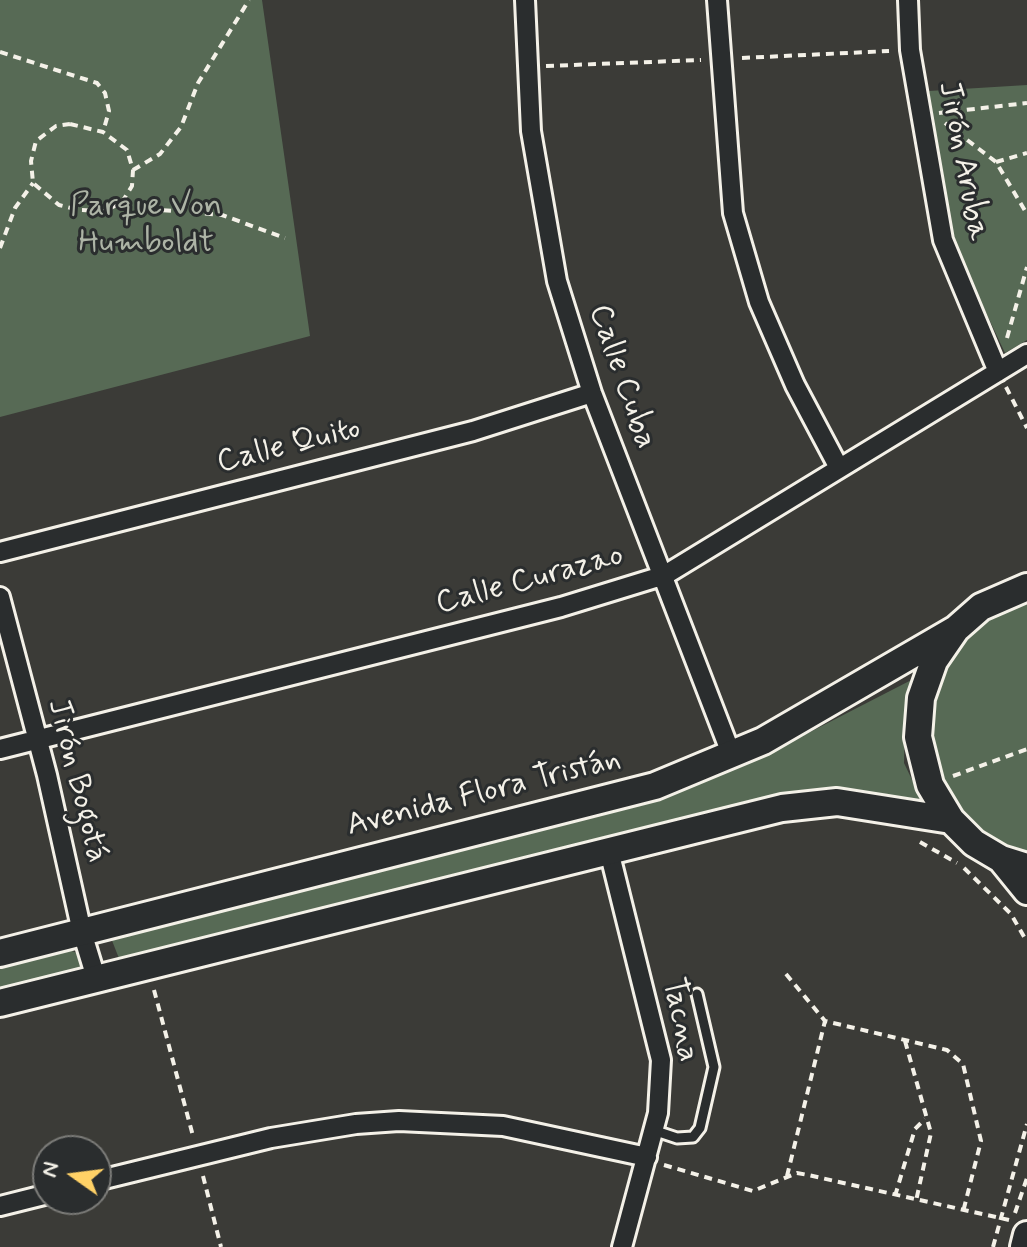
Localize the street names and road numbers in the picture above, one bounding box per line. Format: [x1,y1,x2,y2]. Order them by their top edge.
street label: Jirón Aruba [928,78,996,244]
street label: Calle Cuba [578,300,664,454]
street label: Calle Quito [213,411,365,483]
street label: Calle Curazao [432,538,628,624]
street label: Jirón Bogotá [37,695,115,867]
street label: Avenida Flora Tristán [343,741,625,847]
street label: Tacna [652,975,706,1065]

